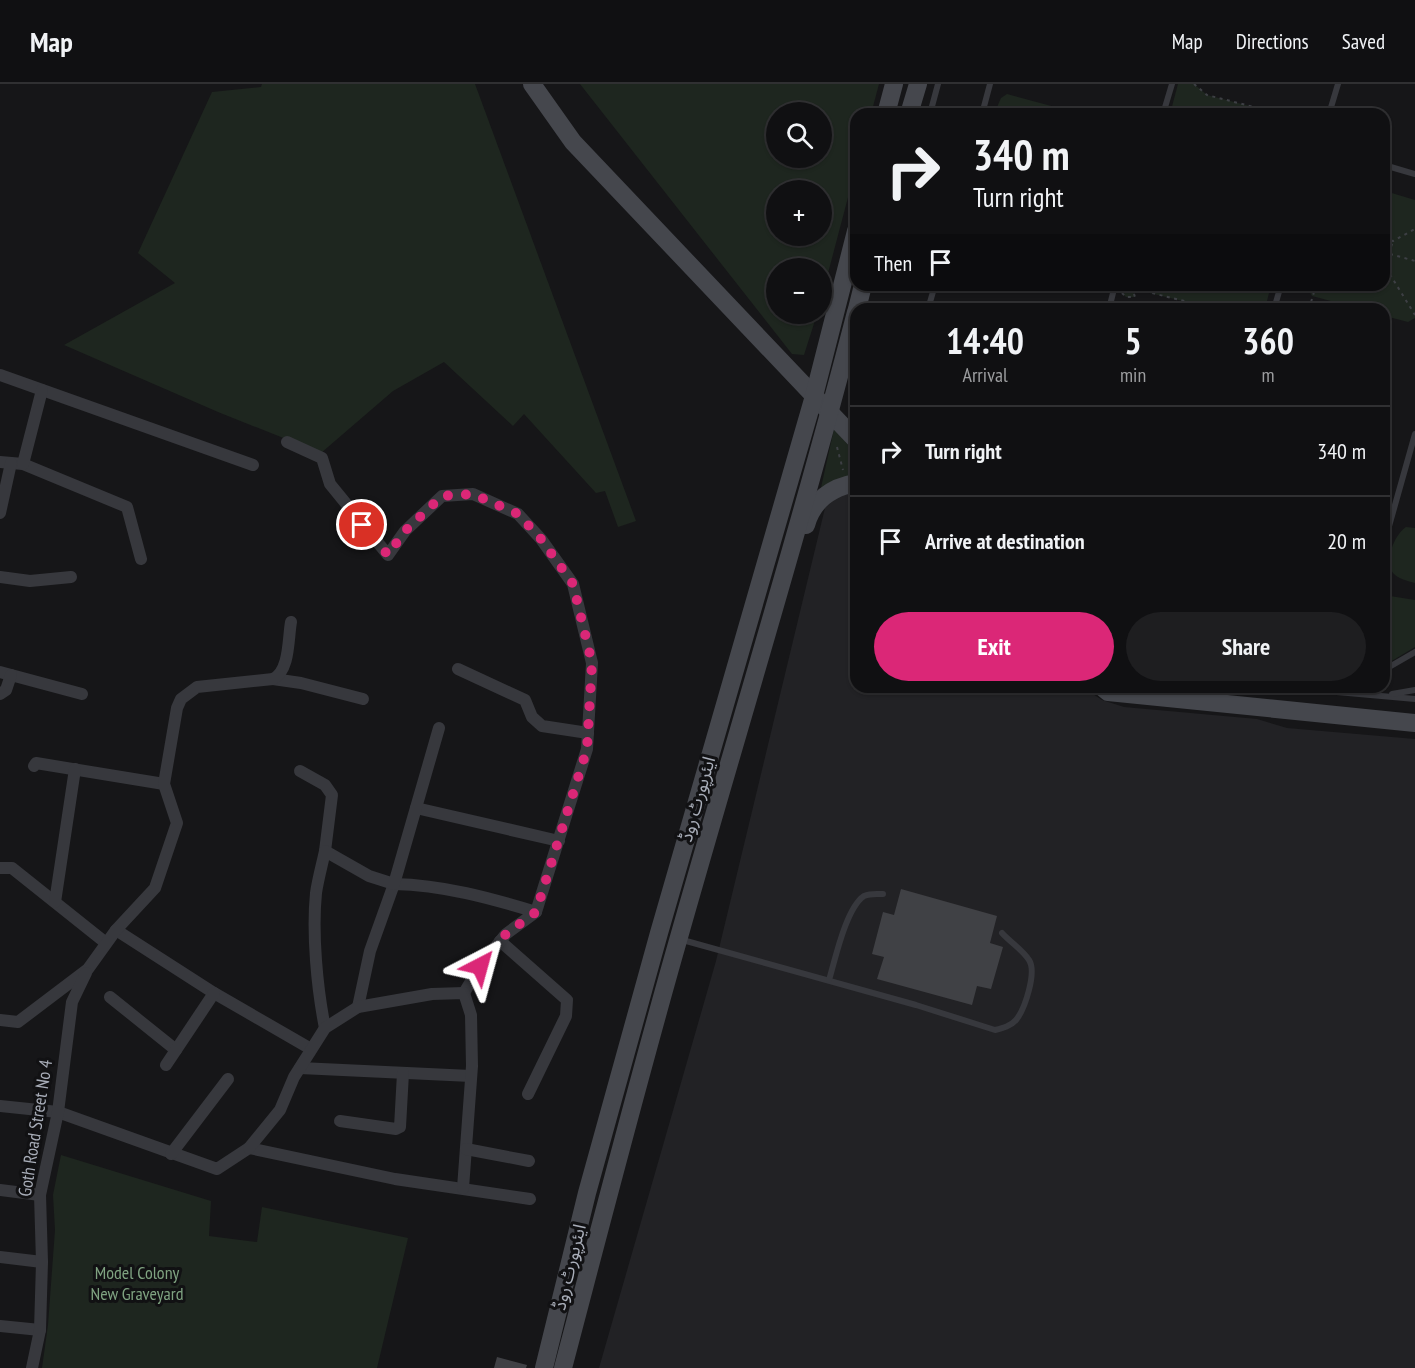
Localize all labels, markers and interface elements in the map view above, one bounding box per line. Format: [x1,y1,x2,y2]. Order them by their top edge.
text: Map [30,23,73,60]
text: Map [1172,28,1203,55]
text: Directions [1236,28,1309,55]
text: Saved [1342,28,1385,55]
map controls [766,102,832,324]
button: search [766,102,832,168]
text: 340 m [973,127,1070,182]
icon: right [874,132,952,210]
button: + [766,180,832,246]
text: Turn right [973,180,1064,214]
icon: arrive [924,246,957,279]
text: Then [874,249,912,277]
button: − [766,258,832,324]
text: 14:40 [946,317,1024,364]
text: 5 [1124,317,1142,364]
text: 360 [1242,317,1294,364]
text: Arrival [962,362,1008,388]
text: min [1120,362,1146,388]
text: m [1262,362,1275,388]
icon: right [874,435,907,468]
text: Turn right [925,437,1002,465]
text: 340 m [1317,437,1366,465]
pin [336,499,387,550]
icon: arrive [345,508,378,541]
icon: arrive [874,525,907,558]
text: Arrive at destination [925,527,1085,555]
text: 20 m [1327,527,1366,555]
button: Exit [874,612,1114,681]
button: Share [1126,612,1366,681]
street label: ایئرپورٹ روڈ [674,754,720,844]
position arrow [448,934,512,998]
street label: Goth Road Street No 4 [13,1058,57,1198]
street label: ایئرپورٹ روڈ [547,1222,591,1312]
park label: Model Colony New Graveyard [91,1261,183,1305]

